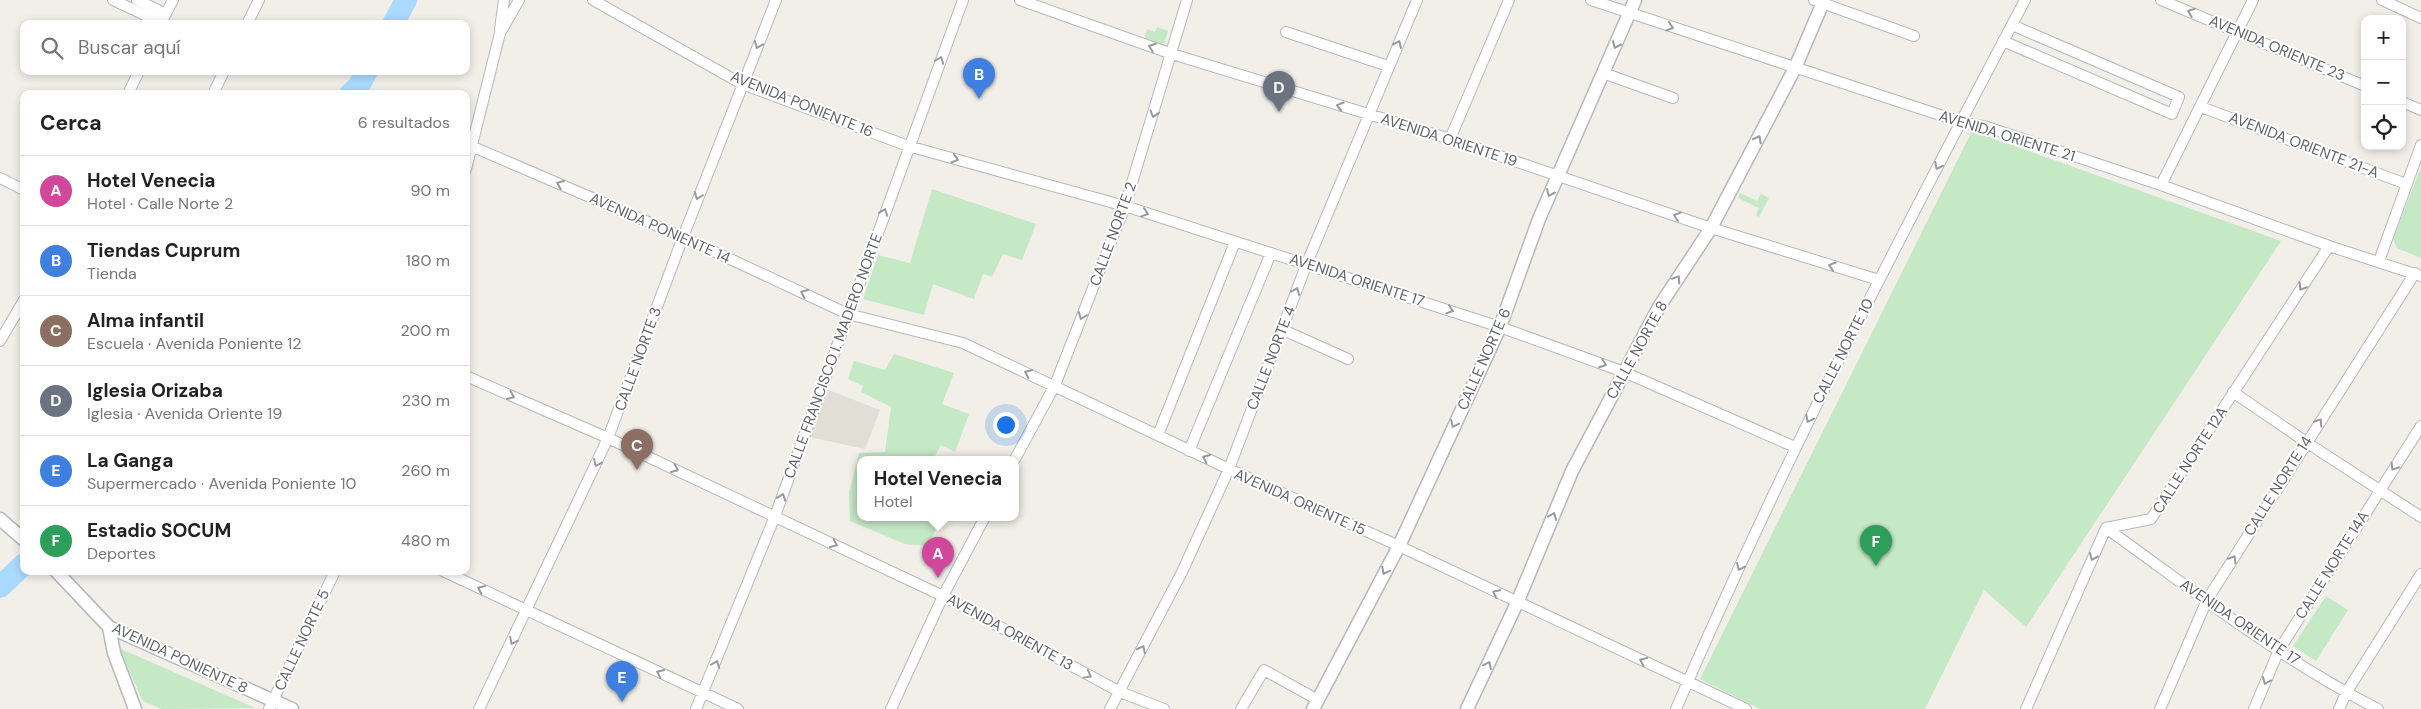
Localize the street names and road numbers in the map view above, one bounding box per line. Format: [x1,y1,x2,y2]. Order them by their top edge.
street label: AVENIDA ORIENTE 23 [2206,10,2348,86]
street label: AVENIDA PONIENTE 16 [728,66,876,142]
street label: AVENIDA ORIENTE 21 [1936,106,2078,166]
street label: AVENIDA ORIENTE 21-A [2226,107,2382,183]
street label: AVENIDA ORIENTE 19 [1378,109,1520,171]
street label: CALLE NORTE 2 [1085,179,1141,289]
street label: AVENIDA PONIENTE 14 [586,188,734,268]
street label: CALLE FRANCISCO I. MADERO NORTE [779,231,887,481]
street label: AVENIDA ORIENTE 17 [1287,249,1427,311]
street label: CALLE NORTE 10 [1808,295,1878,407]
street label: CALLE NORTE 8 [1602,297,1672,403]
street label: CALLE NORTE 4 [1242,303,1300,413]
street label: CALLE NORTE 3 [610,304,666,414]
street label: CALLE NORTE 6 [1453,305,1515,413]
street label: CALLE NORTE 12A [2148,403,2232,517]
street label: CALLE NORTE 14 [2239,432,2317,540]
street label: AVENIDA ORIENTE 15 [1231,464,1369,540]
street label: CALLE NORTE 14A [2291,507,2373,623]
street label: AVENIDA ORIENTE 17 [2176,574,2304,670]
street label: CALLE NORTE 5 [270,586,334,694]
street label: AVENIDA ORIENTE 13 [943,589,1077,675]
street label: AVENIDA PONIENTE 8 [109,618,251,698]

